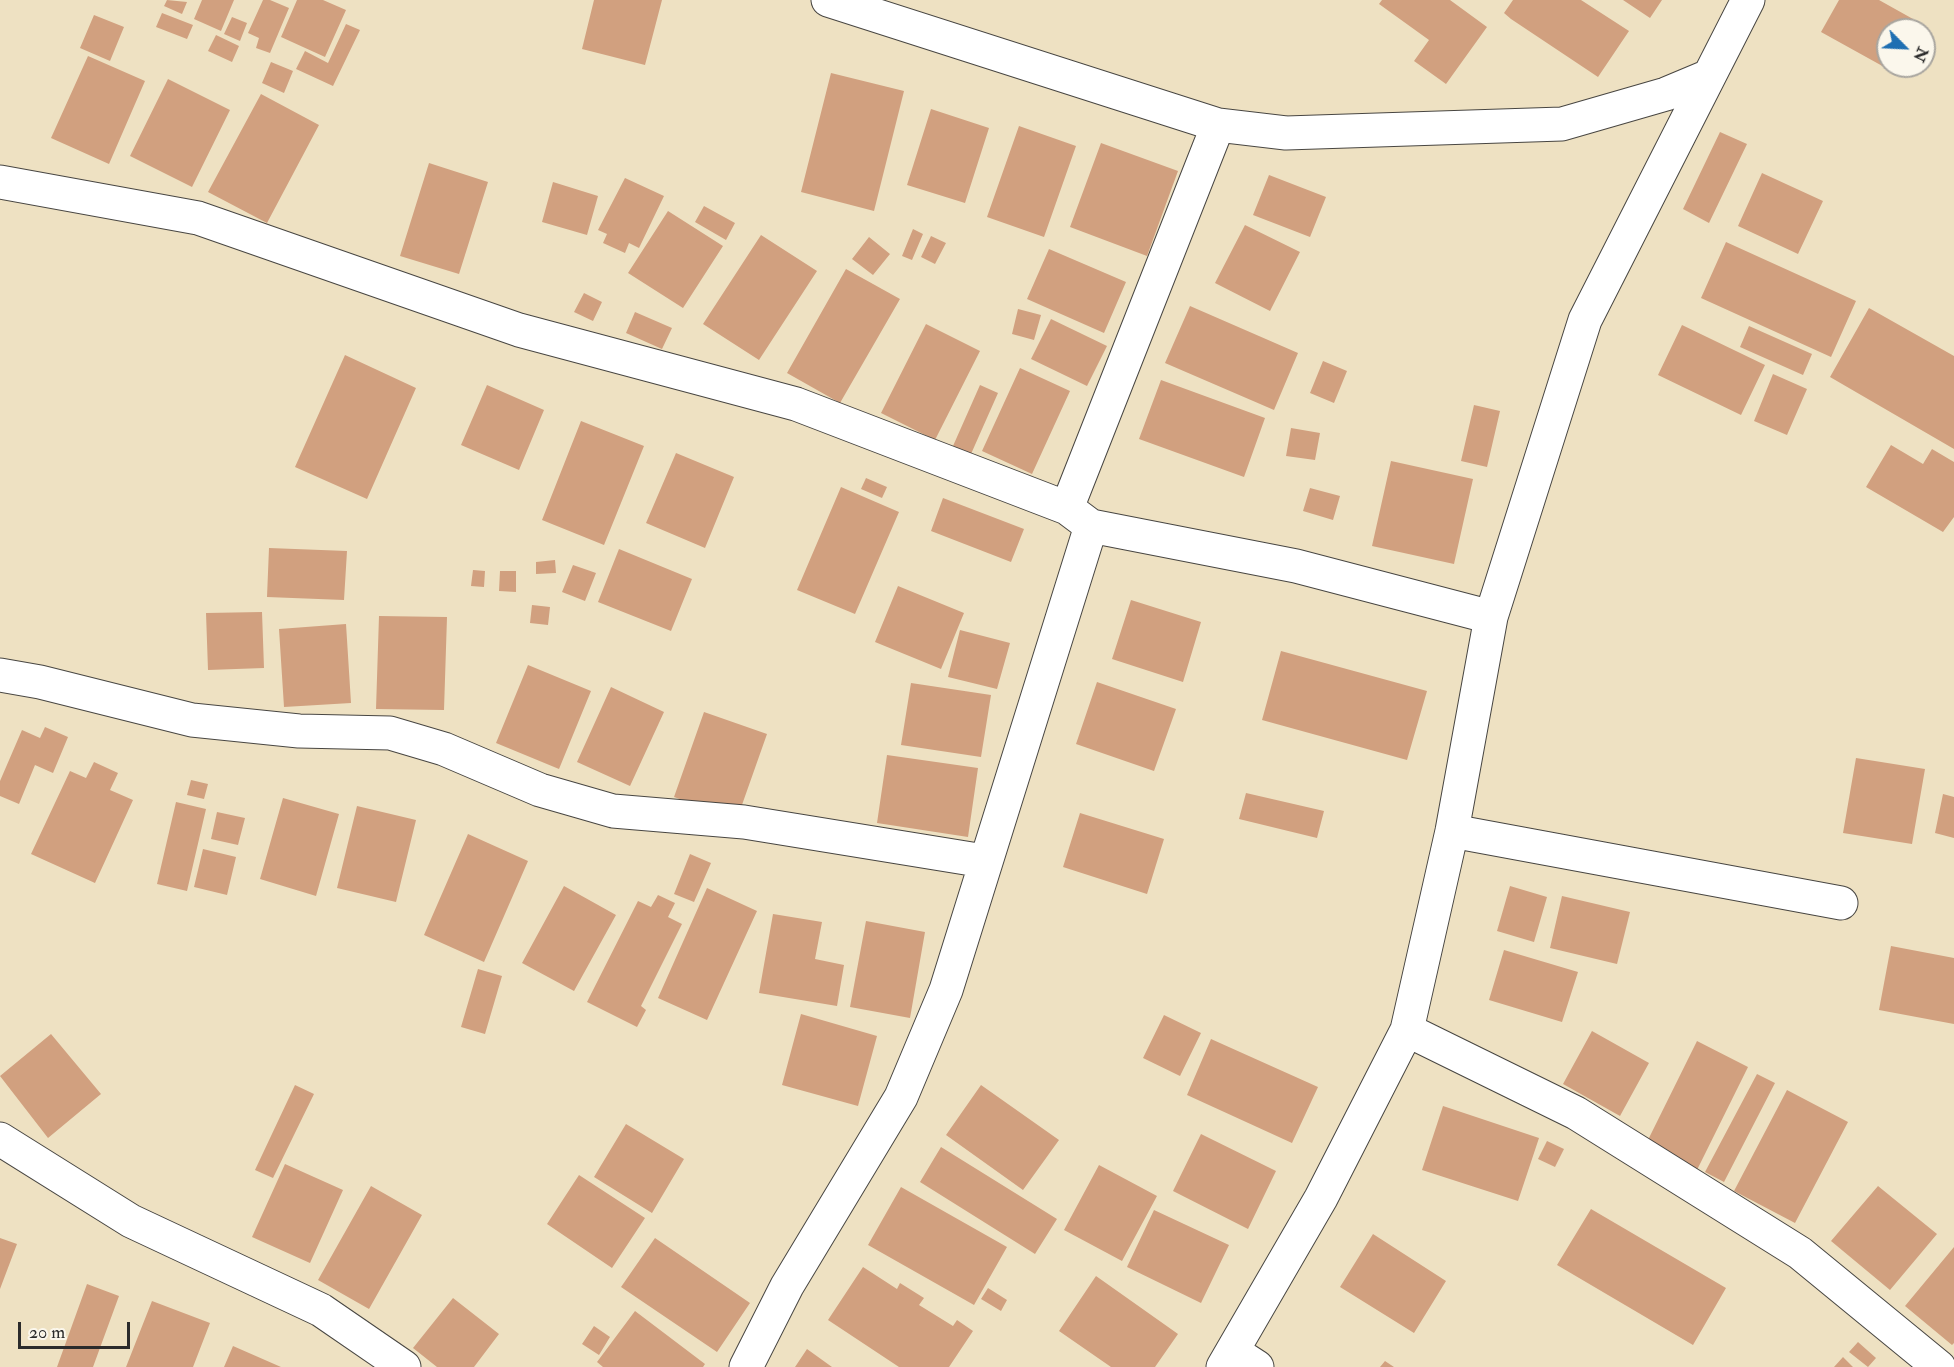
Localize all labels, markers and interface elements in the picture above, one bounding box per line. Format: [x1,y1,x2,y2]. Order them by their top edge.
north arrow [1876,18,1936,78]
text: N [1909,44,1933,65]
scale bar [21,1310,134,1348]
text: 20 m [29,1321,65,1344]

